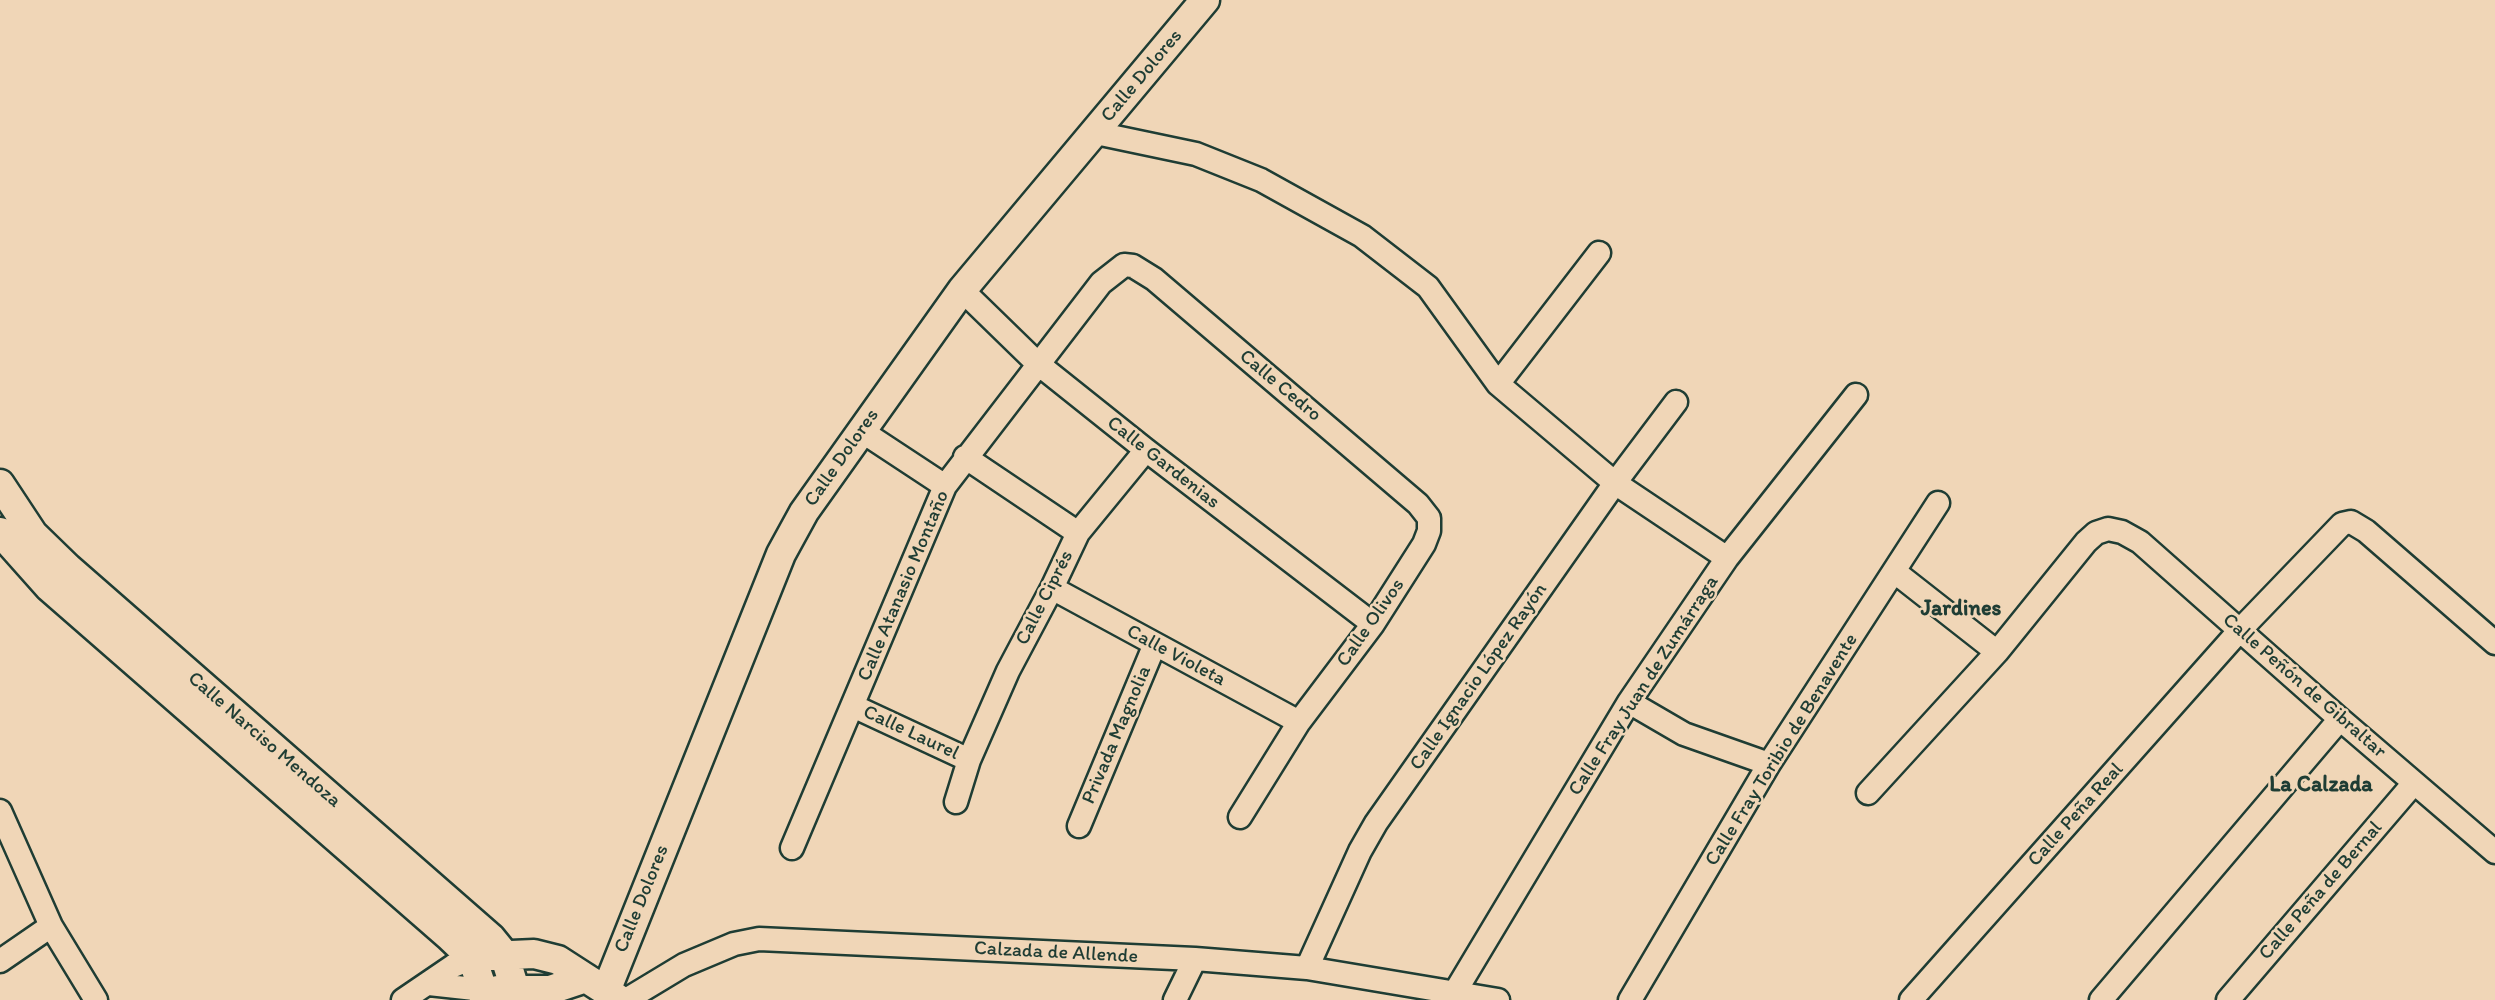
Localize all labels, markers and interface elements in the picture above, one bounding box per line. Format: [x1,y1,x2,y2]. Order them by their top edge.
street label: Calle Dolores [1096,25,1188,127]
street label: Calle Cedro [1234,345,1326,427]
street label: Calle Dolores [799,404,885,512]
street label: Calle Gardenias [1102,411,1224,515]
street label: Calle Atanasio Montaño [853,487,955,685]
street label: Calle Ciprés [1011,547,1079,649]
street label: Calle Fray Juan de Zumárraga [1564,571,1724,801]
street label: Calle Olivos [1332,574,1410,672]
street label: Calle Ignacio López Rayón [1405,579,1553,775]
district label: Jardines [1921,596,2001,622]
street label: Calle Peñón de Gibraltar [2217,608,2391,764]
street label: Calle Violeta [1122,620,1230,692]
street label: Calle Fray Toribio de Benavente [1700,629,1864,871]
street label: Privada Magnolia [1077,662,1157,808]
street label: Calle Narciso Mendoza [182,667,346,813]
street label: Calle Laurel [859,700,963,766]
street label: Calle Peña Real [2023,758,2129,872]
district label: La Calzada [2269,772,2373,798]
street label: Calle Peña de Bernal [2254,817,2388,965]
street label: Calle Dolores [610,842,674,956]
street label: Calzada de Allende [973,937,1139,969]

